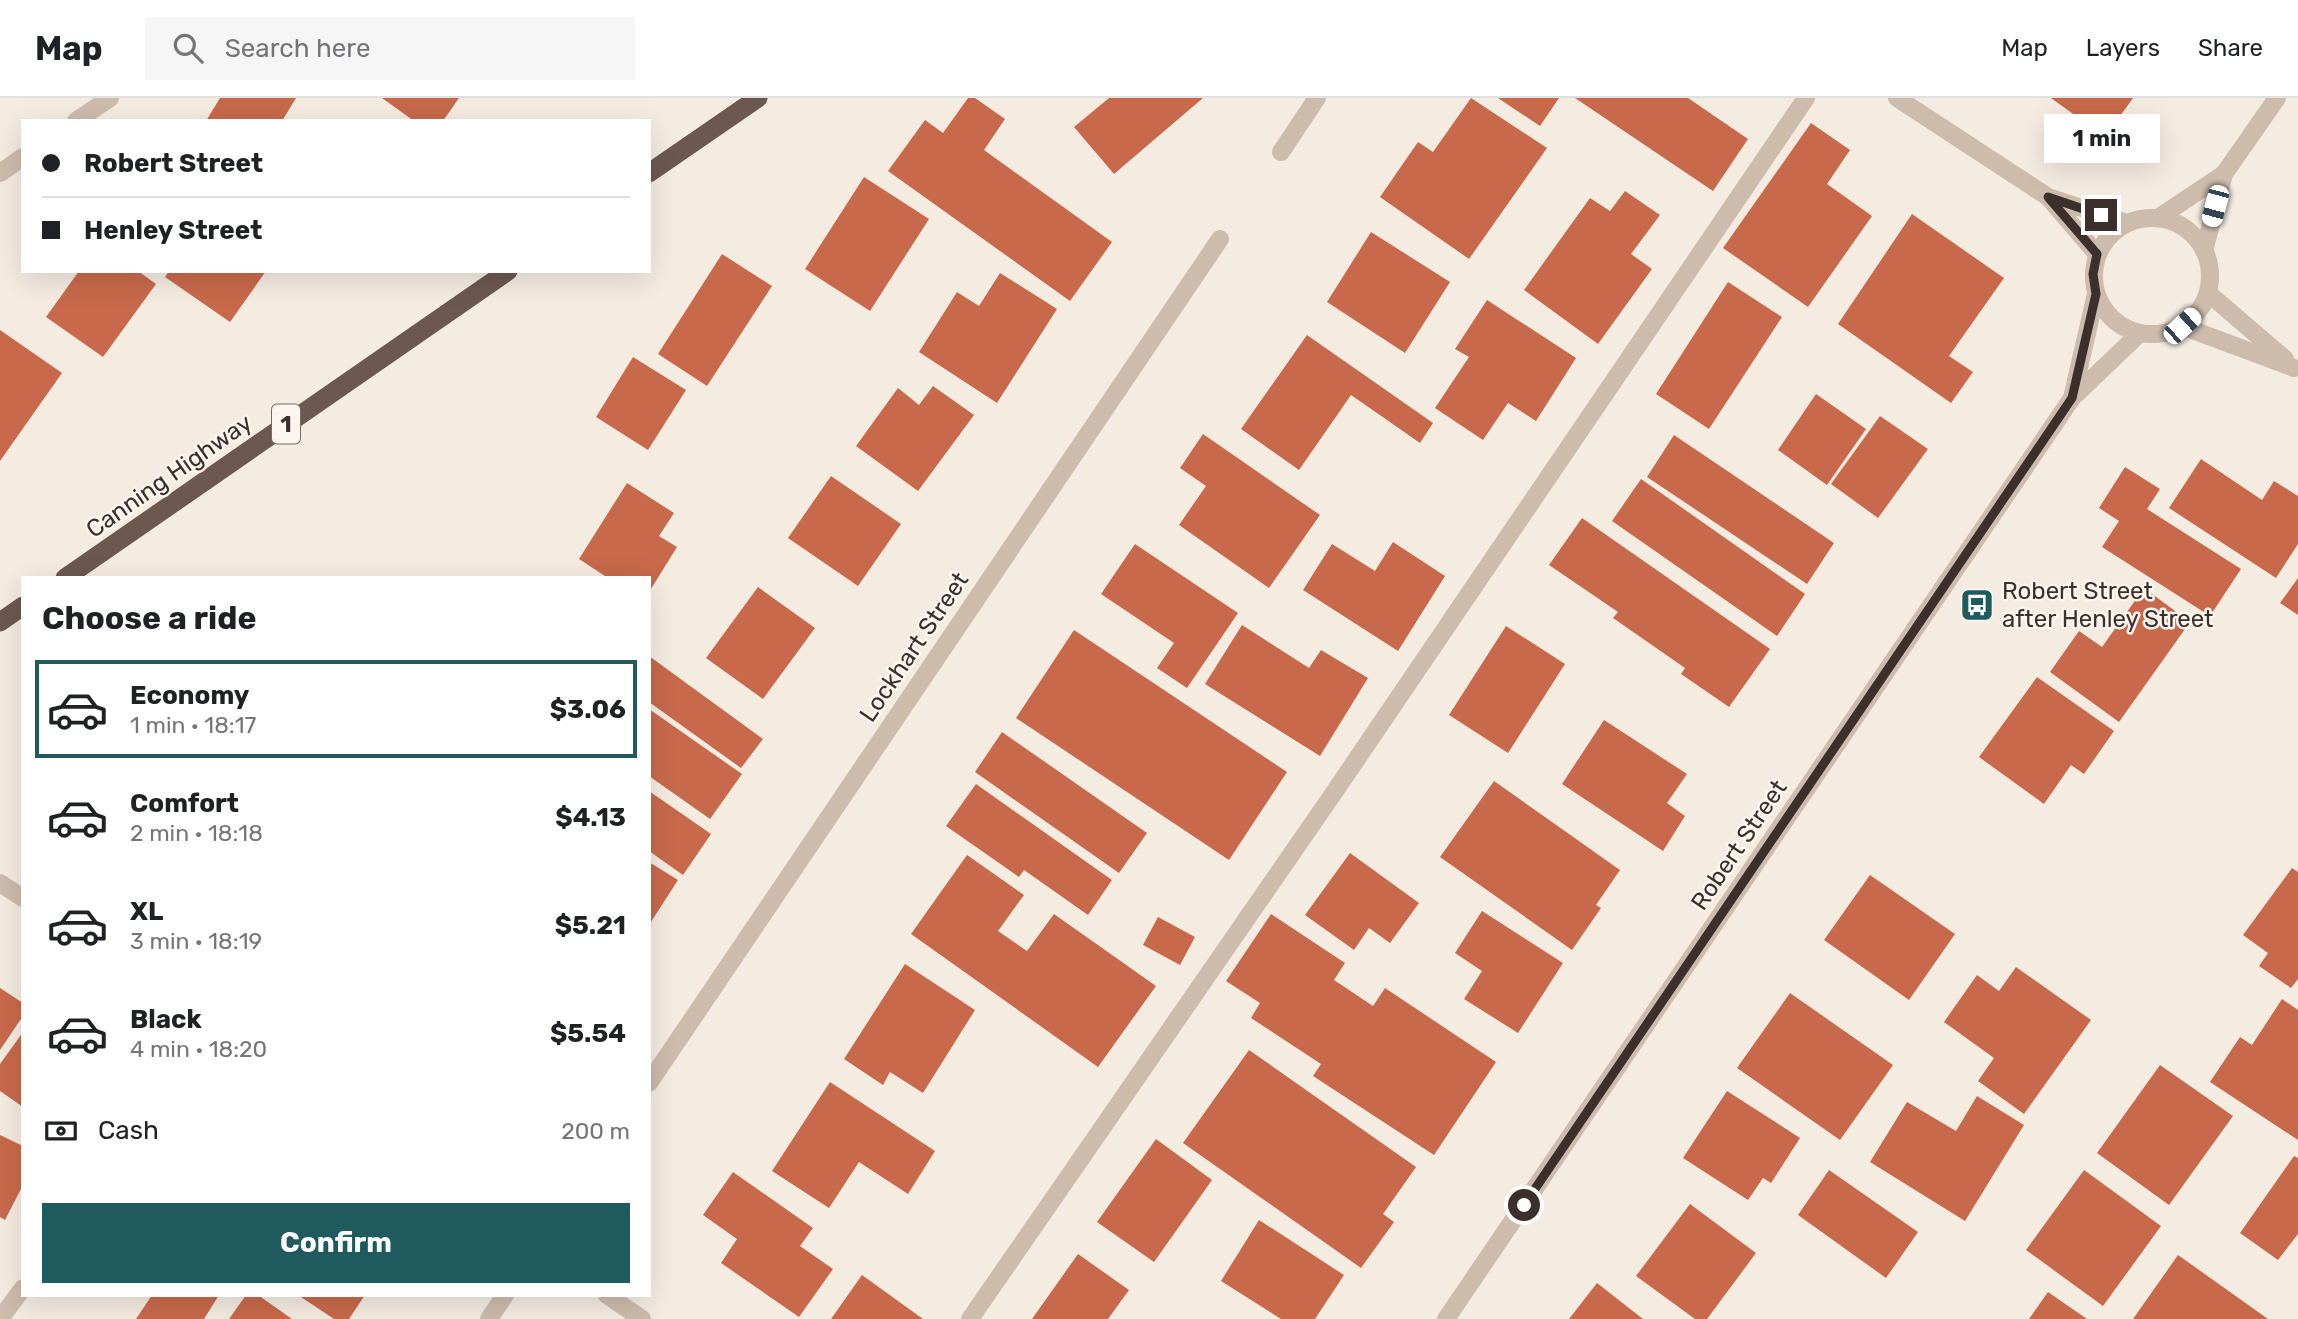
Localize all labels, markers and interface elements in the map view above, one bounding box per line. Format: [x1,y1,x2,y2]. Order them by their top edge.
search box [145,17,635,80]
text: Map [35,29,103,68]
icon: search [169,29,207,67]
text: Search here [225,33,370,64]
text: Map [2001,34,2048,62]
text: Layers [2086,34,2160,62]
text: Share [2198,34,2263,62]
callout: 1 min [2043,114,2159,162]
text: 1 min [2073,124,2131,152]
text: Robert Street [84,148,263,179]
car [2200,183,2231,229]
route end [2085,199,2117,231]
text: Henley Street [84,215,262,246]
car [2160,304,2205,348]
road number: 1 [272,404,300,444]
street label: Canning Highway [81,408,257,544]
street label: Lockhart Street [854,567,974,727]
place label: Robert Street after Henley Street [2002,577,2213,633]
bus stop icon: Robert Street after Henley Street [1958,586,1996,624]
text: Choose a ride [42,599,256,637]
icon: car [46,678,109,741]
text: Economy [130,680,249,711]
text: $3.06 [550,694,626,725]
text: 1 min · 18:17 [130,711,256,739]
street label: Robert Street [1685,775,1793,915]
icon: car [46,786,109,849]
text: Comfort [130,788,239,819]
text: $4.13 [555,802,626,833]
text: 2 min · 18:18 [130,819,263,847]
icon: car [46,894,109,957]
text: XL [130,896,163,927]
text: $5.21 [555,910,626,941]
text: 3 min · 18:19 [130,927,262,955]
icon: car [46,1002,109,1065]
text: Black [130,1004,202,1035]
text: $5.54 [550,1018,626,1049]
text: 4 min · 18:20 [130,1035,267,1063]
icon: cash [42,1112,80,1150]
text: Cash [98,1115,159,1146]
text: 200 m [561,1117,630,1145]
route start [1508,1189,1540,1221]
button: Confirm [42,1203,630,1283]

